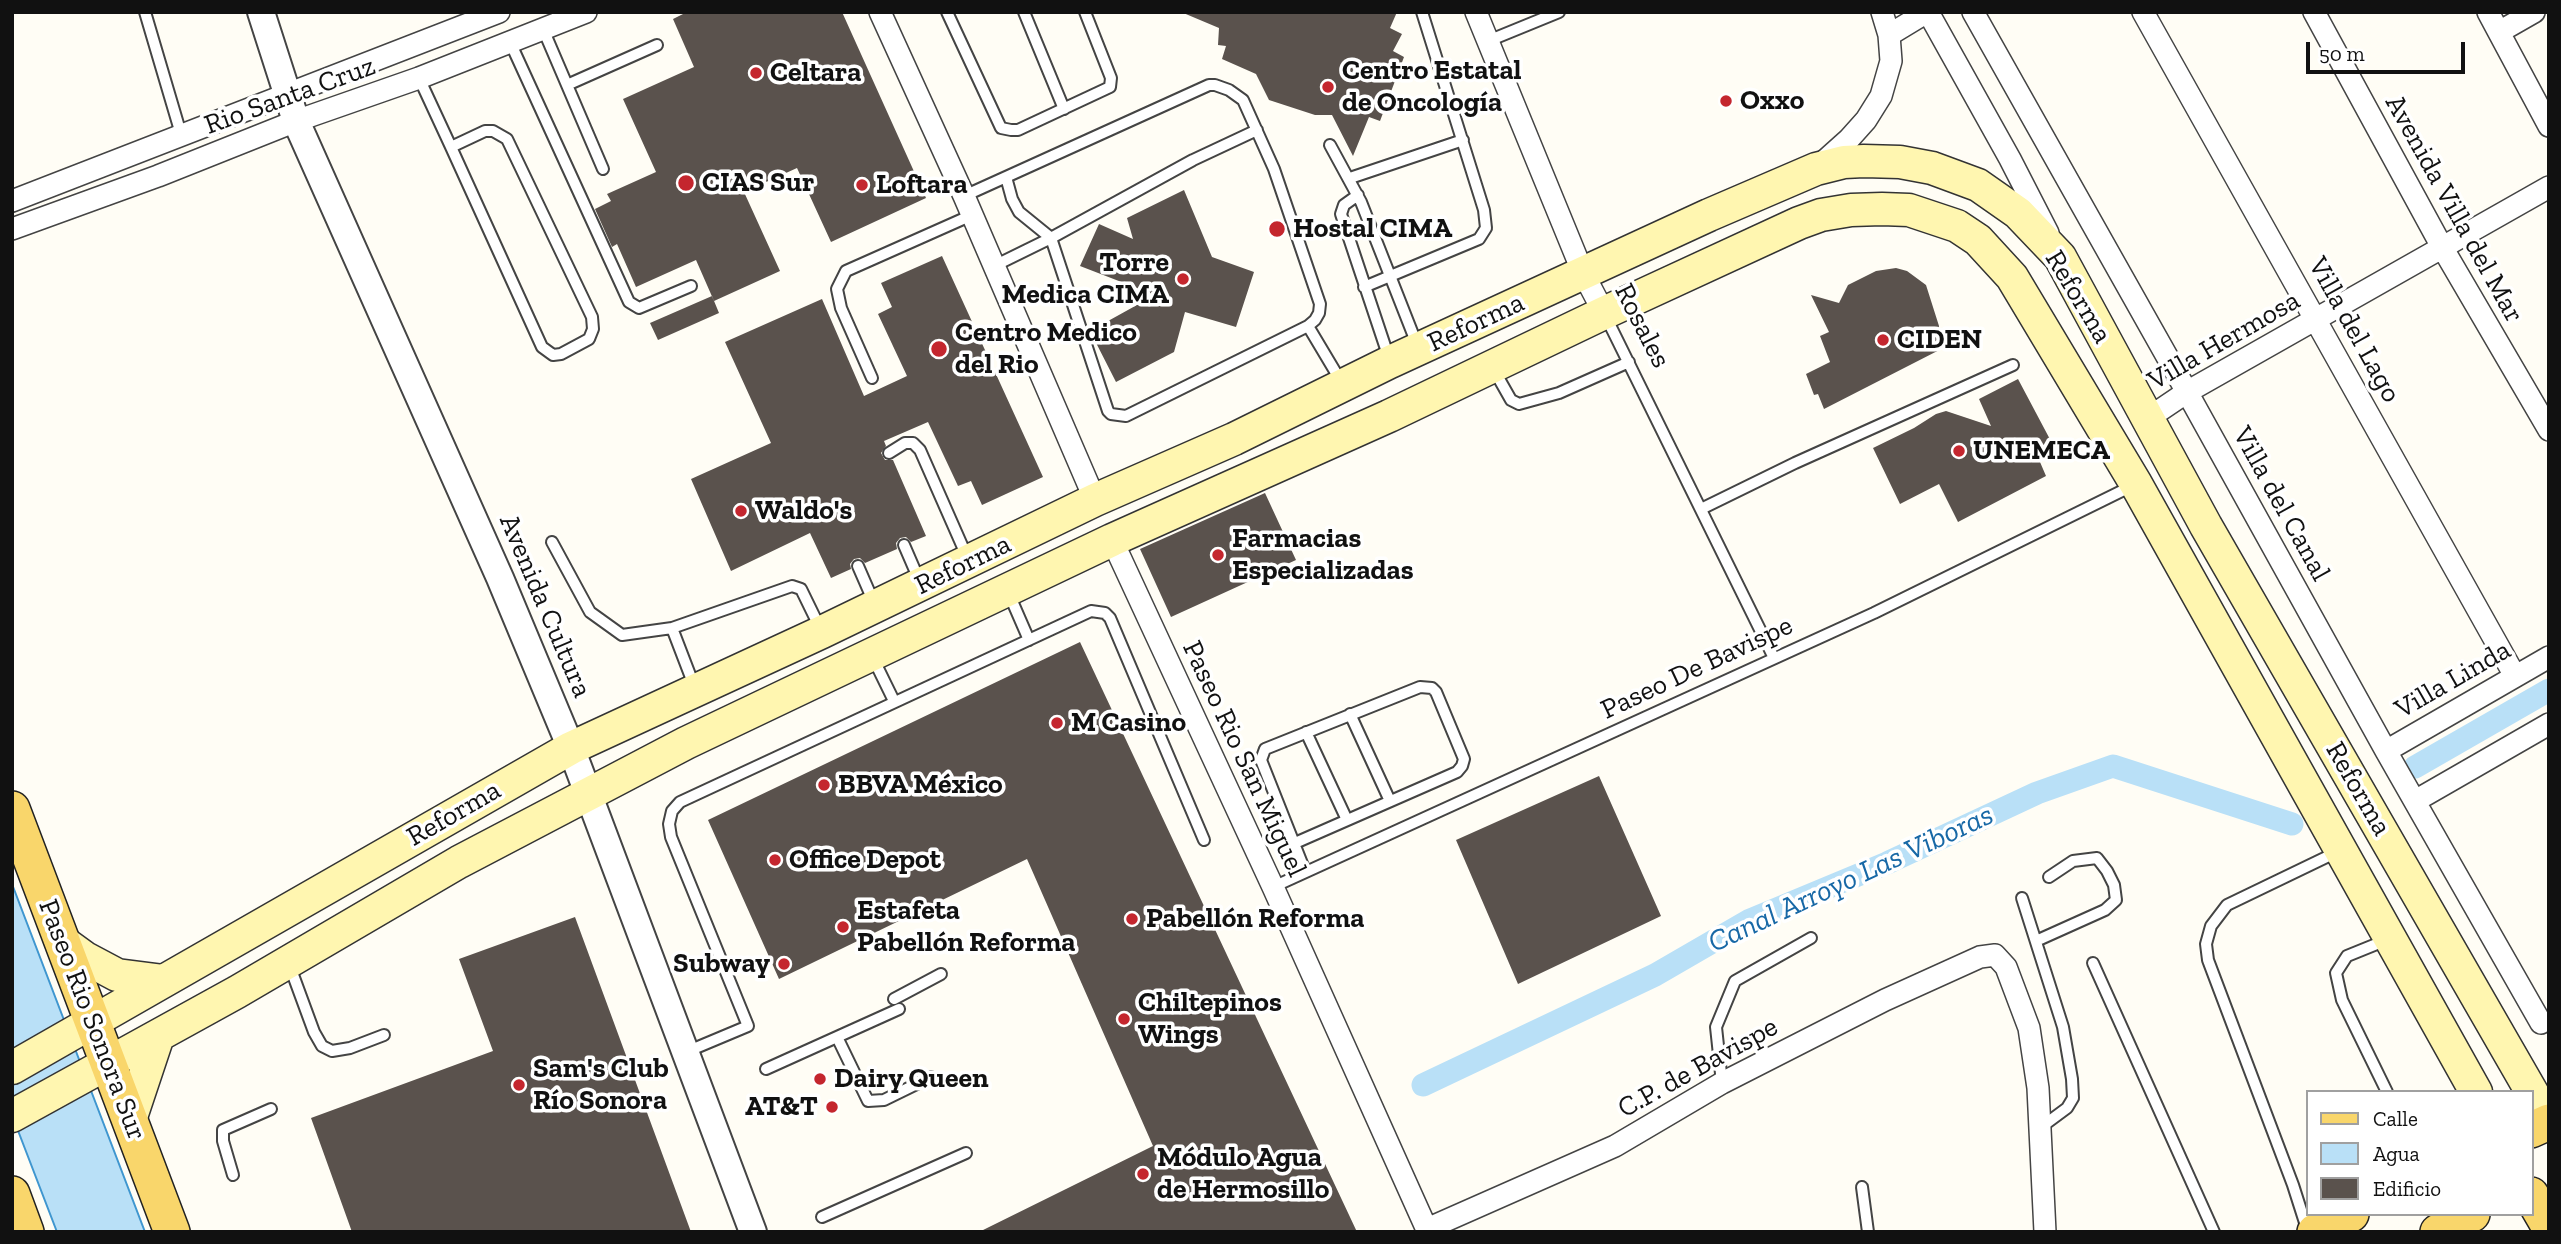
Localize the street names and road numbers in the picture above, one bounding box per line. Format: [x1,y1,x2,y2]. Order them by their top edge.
street label: Rio Santa Cruz [200,50,380,142]
street label: Avenida Villa del Mar [2377,89,2531,329]
street label: Reforma [2037,244,2119,350]
street label: Villa del Lago [2300,251,2408,409]
street label: Rosales [1607,278,1677,374]
street label: Villa Hermosa [2142,284,2306,398]
street label: Reforma [1422,286,1530,360]
street label: Villa del Canal [2225,421,2337,587]
street label: Avenida Cultura [491,509,599,703]
street label: Reforma [910,527,1016,603]
street label: Paseo De Bavispe [1596,609,1798,727]
street label: Villa Linda [2389,633,2517,727]
street label: Paseo Rio San Miguel [1175,636,1313,882]
street label: Reforma [2318,736,2398,842]
street label: Reforma [401,774,507,854]
street label: Paseo Rio Sonora Sur [31,895,153,1145]
street label: C.P. de Bavispe [1612,1010,1784,1126]

